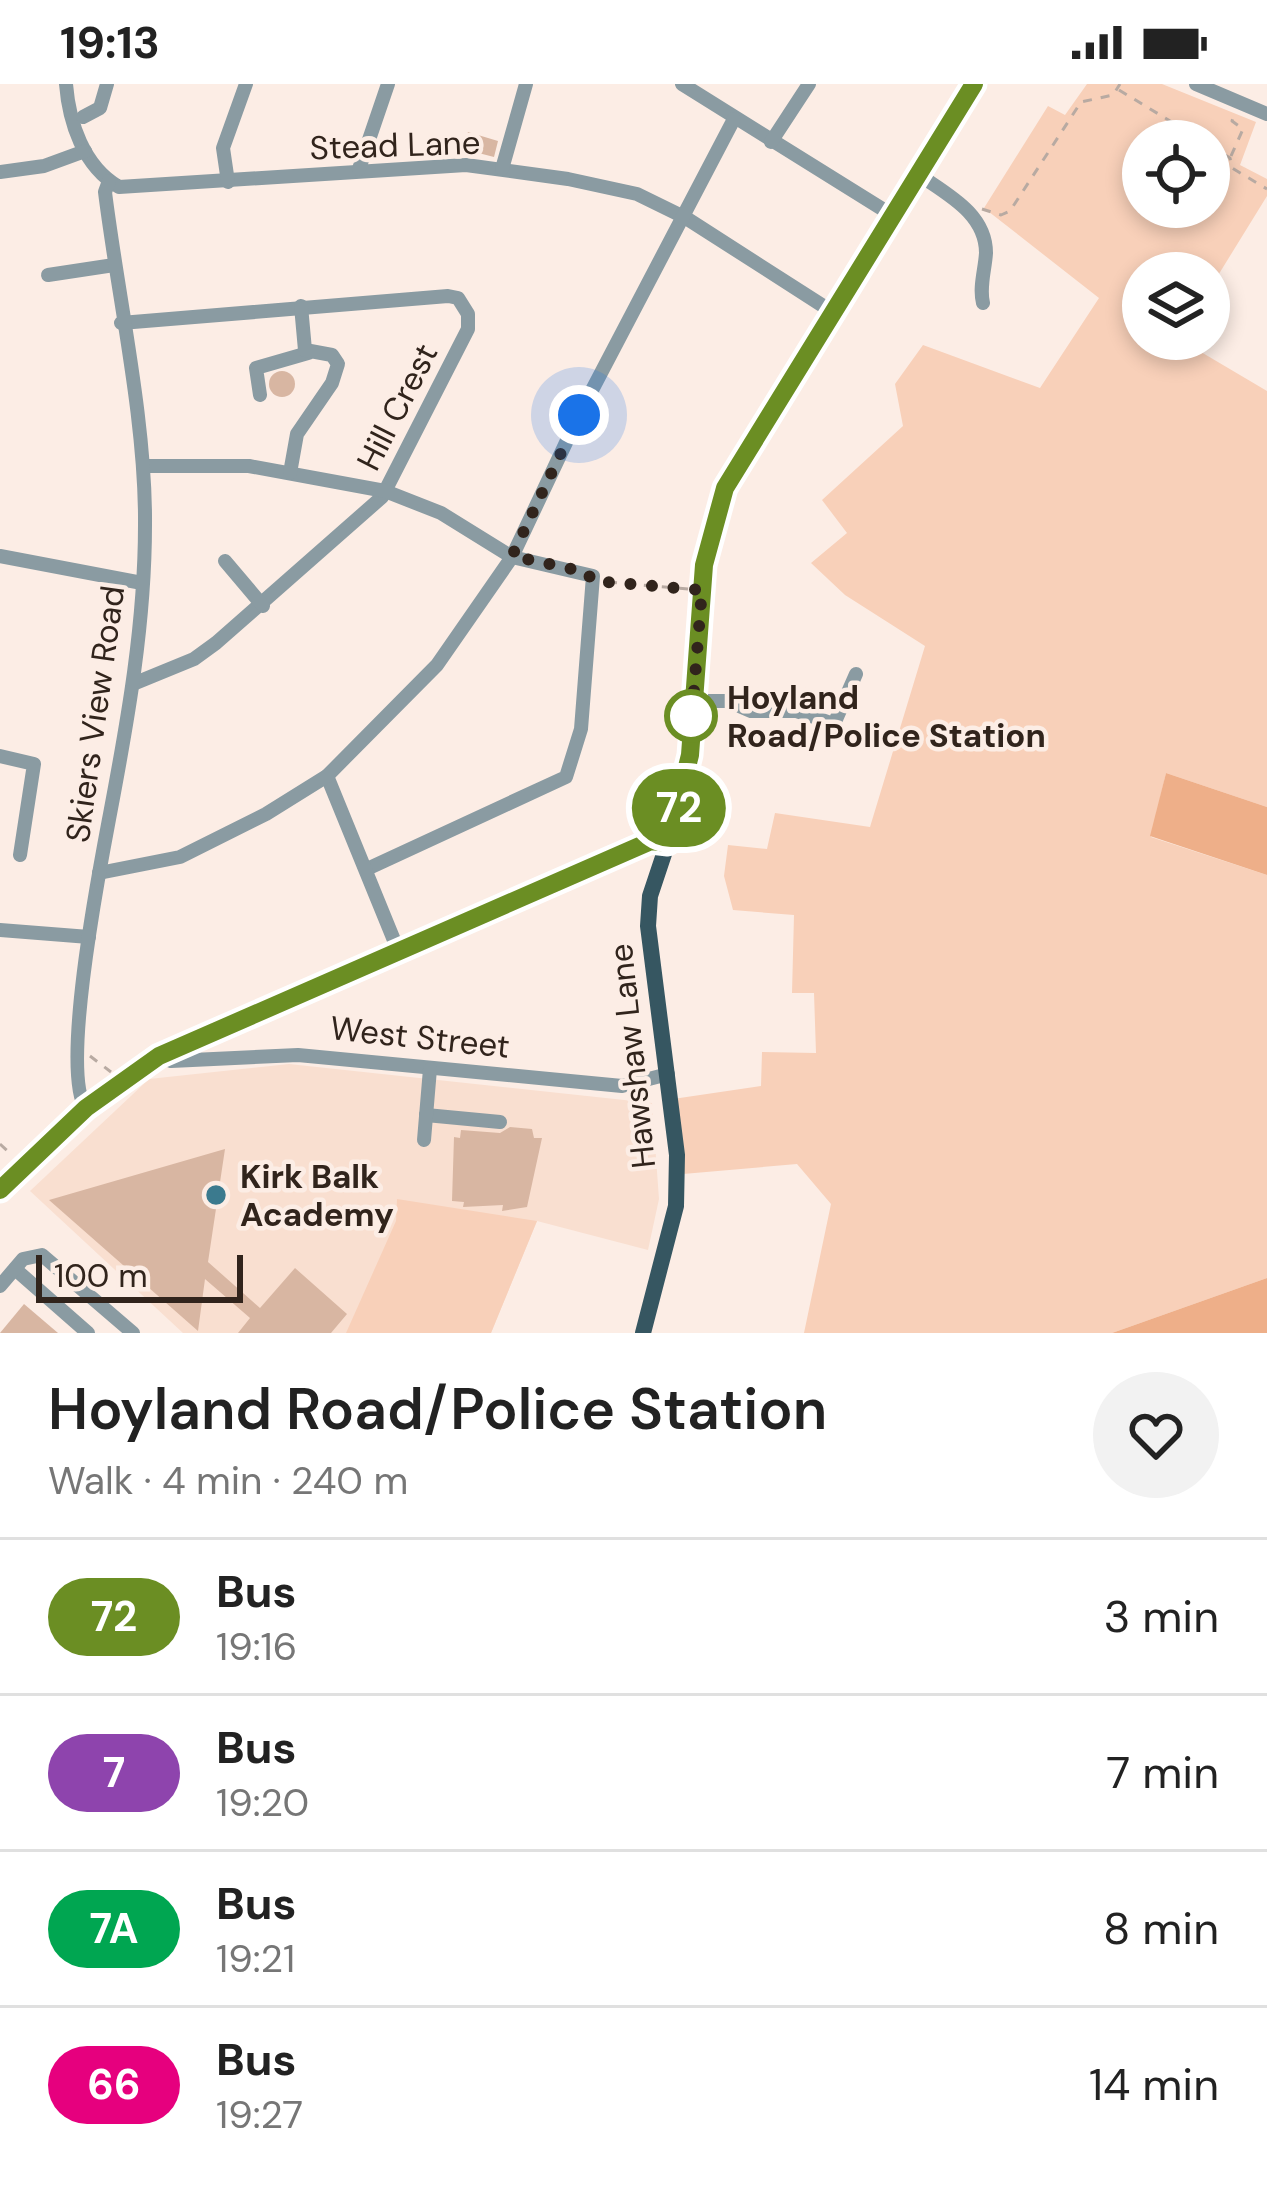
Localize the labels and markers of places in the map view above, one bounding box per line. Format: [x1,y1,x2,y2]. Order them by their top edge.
place label: Hoyland Road/Police Station [727,676,1046,757]
marker: Hoyland Road/Police Station [666,691,716,741]
place label: Kirk Balk Academy [240,1155,394,1236]
marker: Kirk Balk Academy [203,1182,229,1208]

